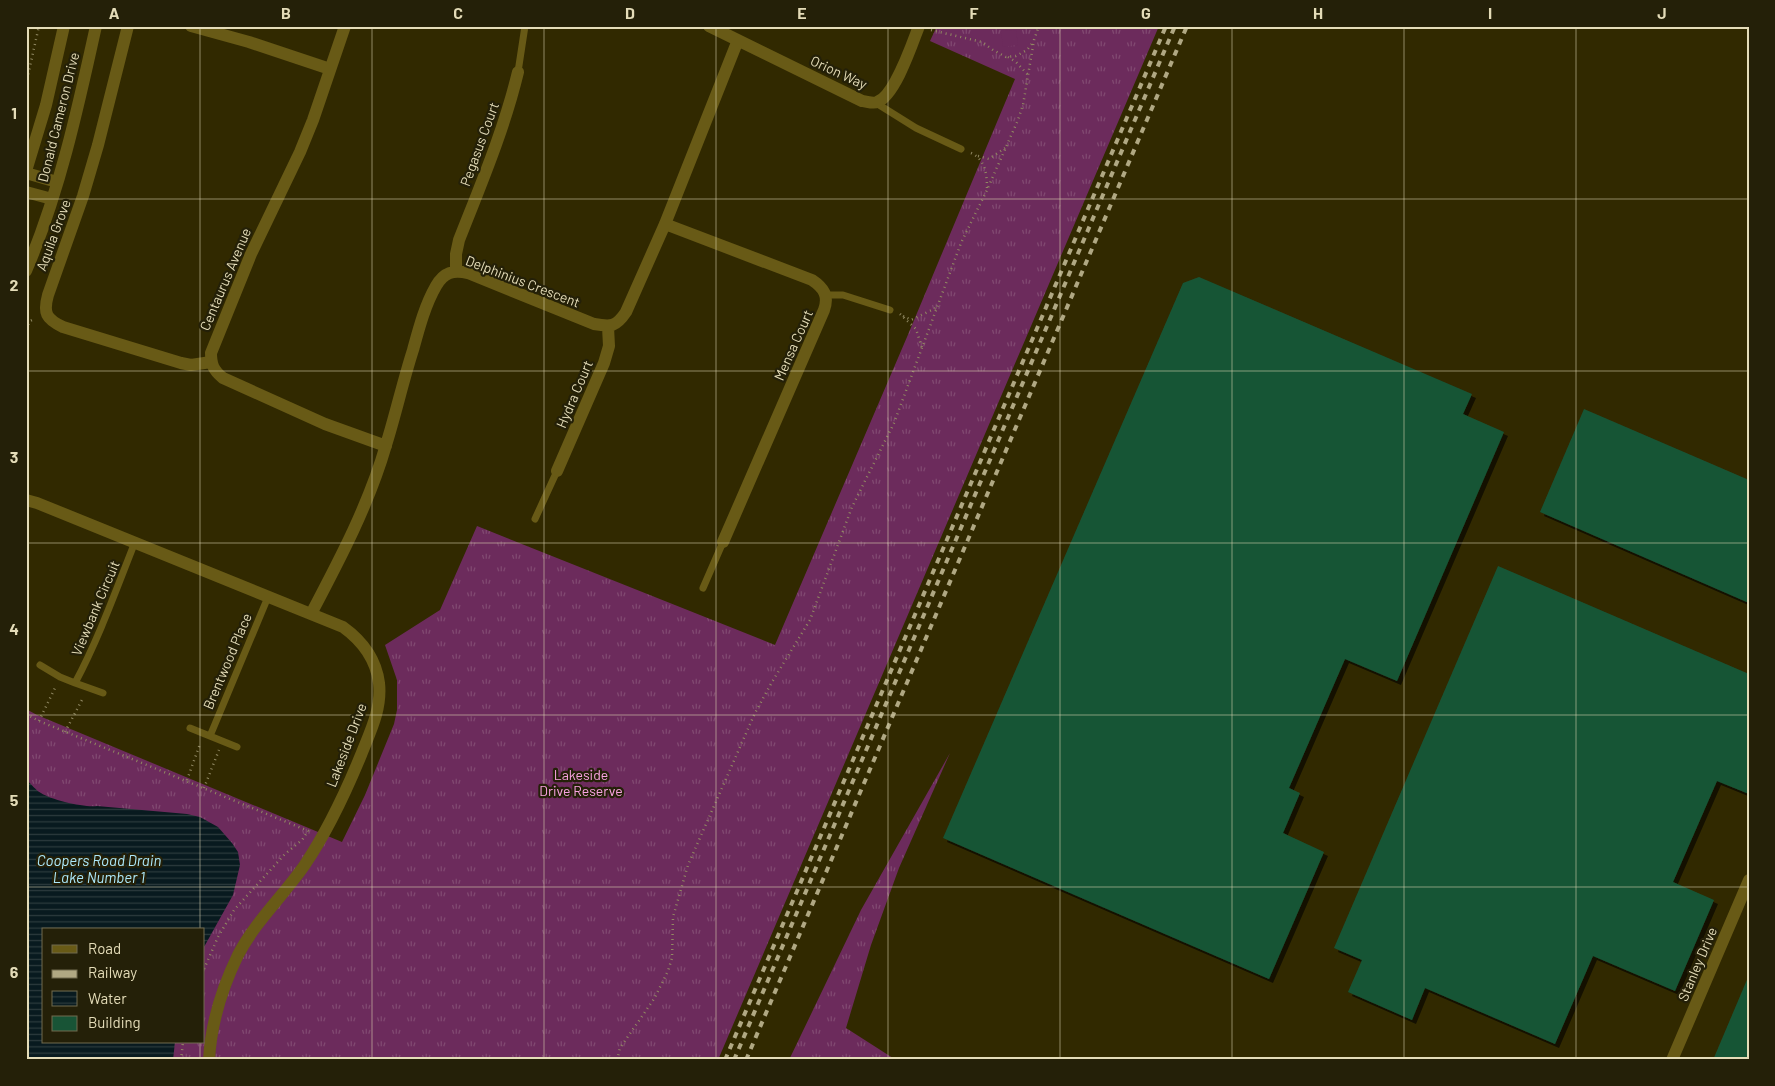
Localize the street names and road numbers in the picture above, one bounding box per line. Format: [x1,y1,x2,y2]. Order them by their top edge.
street label: Donald Cameron Drive [34,50,82,184]
street label: Orion Way [808,52,870,93]
street label: Pegasus Court [456,100,502,188]
street label: Aquila Grove [32,197,74,273]
street label: Centaurus Avenue [196,225,254,333]
street label: Delphinius Crescent [463,251,583,311]
street label: Mensa Court [770,307,816,383]
street label: Hydra Court [552,358,596,430]
street label: Viewbank Circuit [67,558,123,658]
street label: Brentwood Place [199,610,255,712]
street label: Lakeside Drive [322,701,370,789]
street label: Stanley Drive [1674,924,1720,1004]

